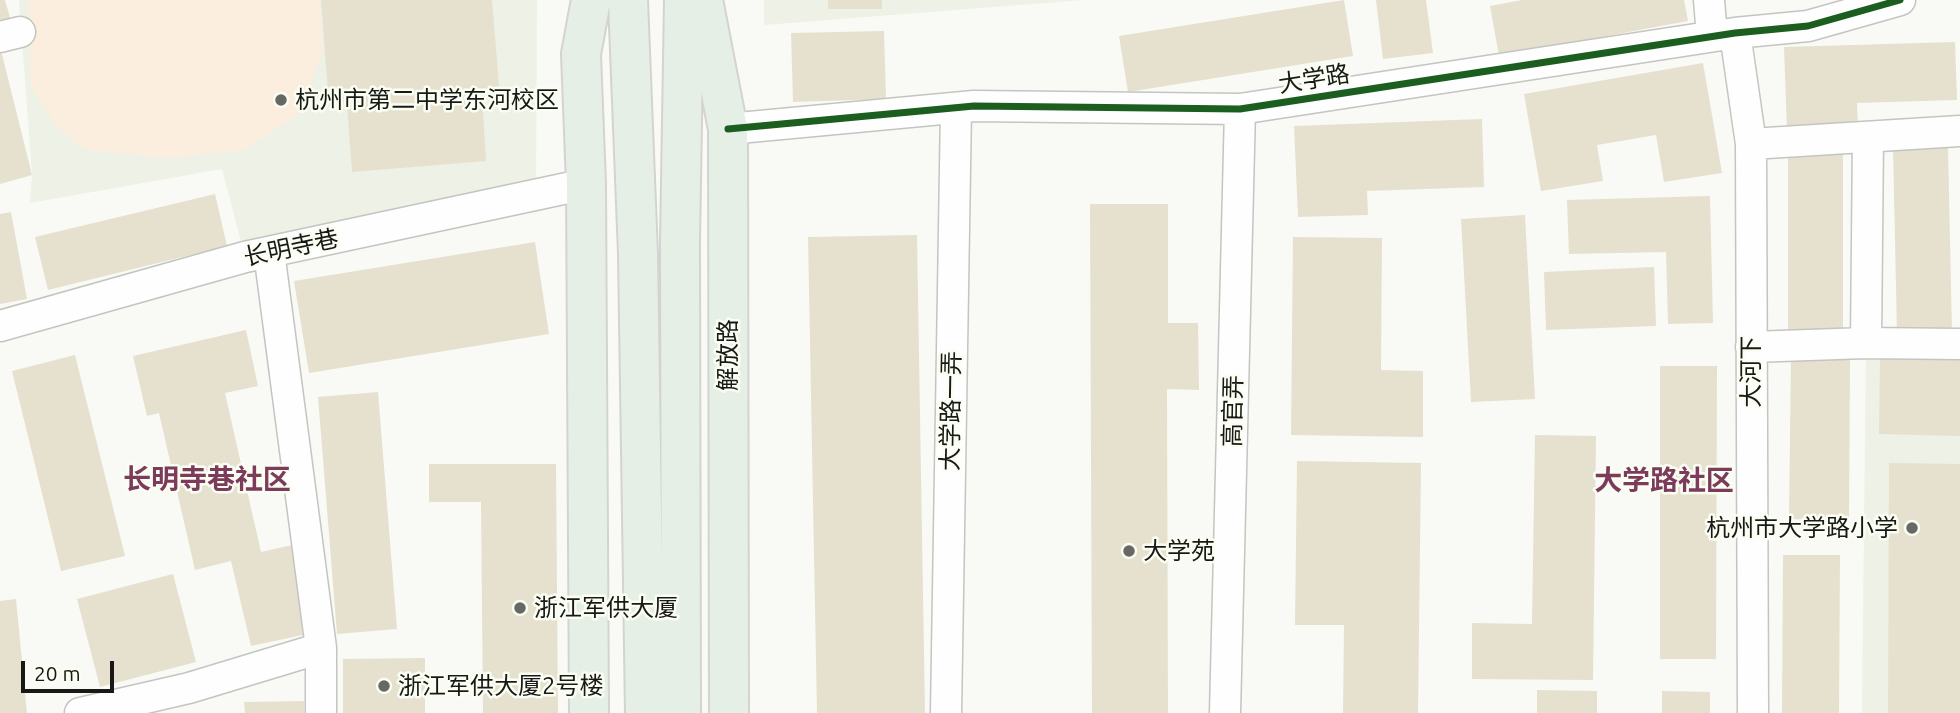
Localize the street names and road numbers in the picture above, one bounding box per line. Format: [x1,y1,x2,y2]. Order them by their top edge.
street label: 大学路 [1276,59,1352,99]
street label: 长明寺巷 [241,224,341,272]
street label: 解放路 [714,319,742,391]
street label: 大河下 [1737,336,1765,408]
street label: 大学路一弄 [936,351,966,471]
street label: 高官弄 [1218,375,1248,447]

